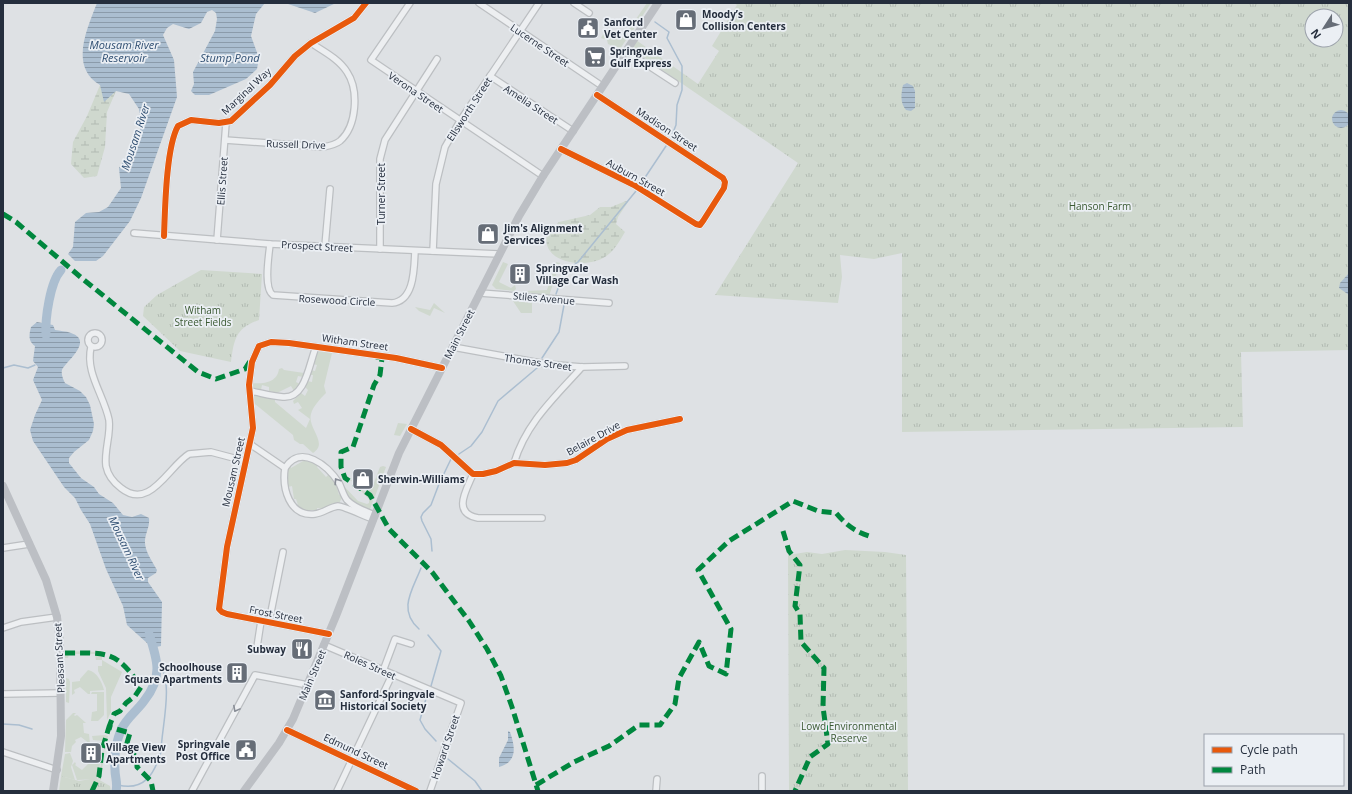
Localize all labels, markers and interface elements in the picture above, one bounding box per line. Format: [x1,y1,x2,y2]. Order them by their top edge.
shop icon: Moody’s Collision Centers [673,7,699,33]
place label: Moody’s Collision Centers [702,7,786,33]
north arrow [1304,8,1344,48]
public building icon: Sanford Vet Center [575,15,601,41]
place label: Sanford Vet Center [604,15,657,41]
street label: Lucerne Street [508,20,573,70]
text: N [1307,26,1324,42]
water label: Mousam River Reservoir [89,37,159,65]
supermarket icon: Springvale Gulf Express [582,44,608,70]
place label: Springvale Gulf Express [610,44,671,70]
water label: Stump Pond [200,50,260,65]
street label: Marginal Way [218,64,275,118]
street label: Verona Street [386,68,447,116]
street label: Ellsworth Street [443,74,495,144]
street label: Amelia Street [501,81,561,127]
water label: Mousam River [117,101,153,172]
street label: Madison Street [634,104,701,154]
street label: Russell Drive [266,136,326,152]
street label: Auburn Street [604,155,668,199]
street label: Ellis Street [213,156,231,206]
street label: Turner Street [374,163,388,225]
park label: Hanson Farm [1069,199,1131,213]
shop icon: Jim's Alignment Services [475,221,501,247]
place label: Jim's Alignment Services [503,221,583,247]
street label: Prospect Street [281,237,354,255]
building icon: Springvale Village Car Wash [507,261,533,287]
place label: Springvale Village Car Wash [536,261,619,287]
street label: Stiles Avenue [513,288,576,308]
street label: Rosewood Circle [298,291,376,309]
park label: Witham Street Fields [174,303,232,329]
street label: Main Street [441,307,478,361]
street label: Witham Street [321,330,389,354]
street label: Thomas Street [503,350,573,374]
street label: Belaire Drive [564,417,623,459]
street label: Mousam Street [218,435,248,508]
shop icon: Sherwin-Williams [350,466,376,492]
place label: Sherwin-Williams [378,472,465,486]
one-way arrow [334,478,342,485]
water label: Mousam River [106,514,149,583]
street label: Frost Street [248,602,304,626]
street label: Pleasant Street [50,622,68,693]
restaurant icon: Subway [289,636,315,662]
place label: Subway [247,642,286,656]
street label: Main Street [295,647,329,702]
street label: Roles Street [342,647,399,683]
place label: Schoolhouse Square Apartments [125,660,222,686]
building icon: Schoolhouse Square Apartments [224,660,250,686]
museum icon: Sanford-Springvale Historical Society [312,687,338,713]
place label: Sanford-Springvale Historical Society [340,687,435,713]
one-way arrow [234,705,241,713]
street label: Howard Street [427,712,463,781]
park label: Lowd Environmental Reserve [801,719,897,745]
street label: Edmund Street [321,730,391,772]
legend [1204,734,1344,786]
place label: Springvale Post Office [176,737,230,763]
public building icon: Springvale Post Office [233,737,259,763]
building icon: Village View Apartments [78,740,104,766]
place label: Village View Apartments [106,740,166,766]
text: Cycle path [1240,741,1298,758]
text: Path [1240,761,1266,778]

